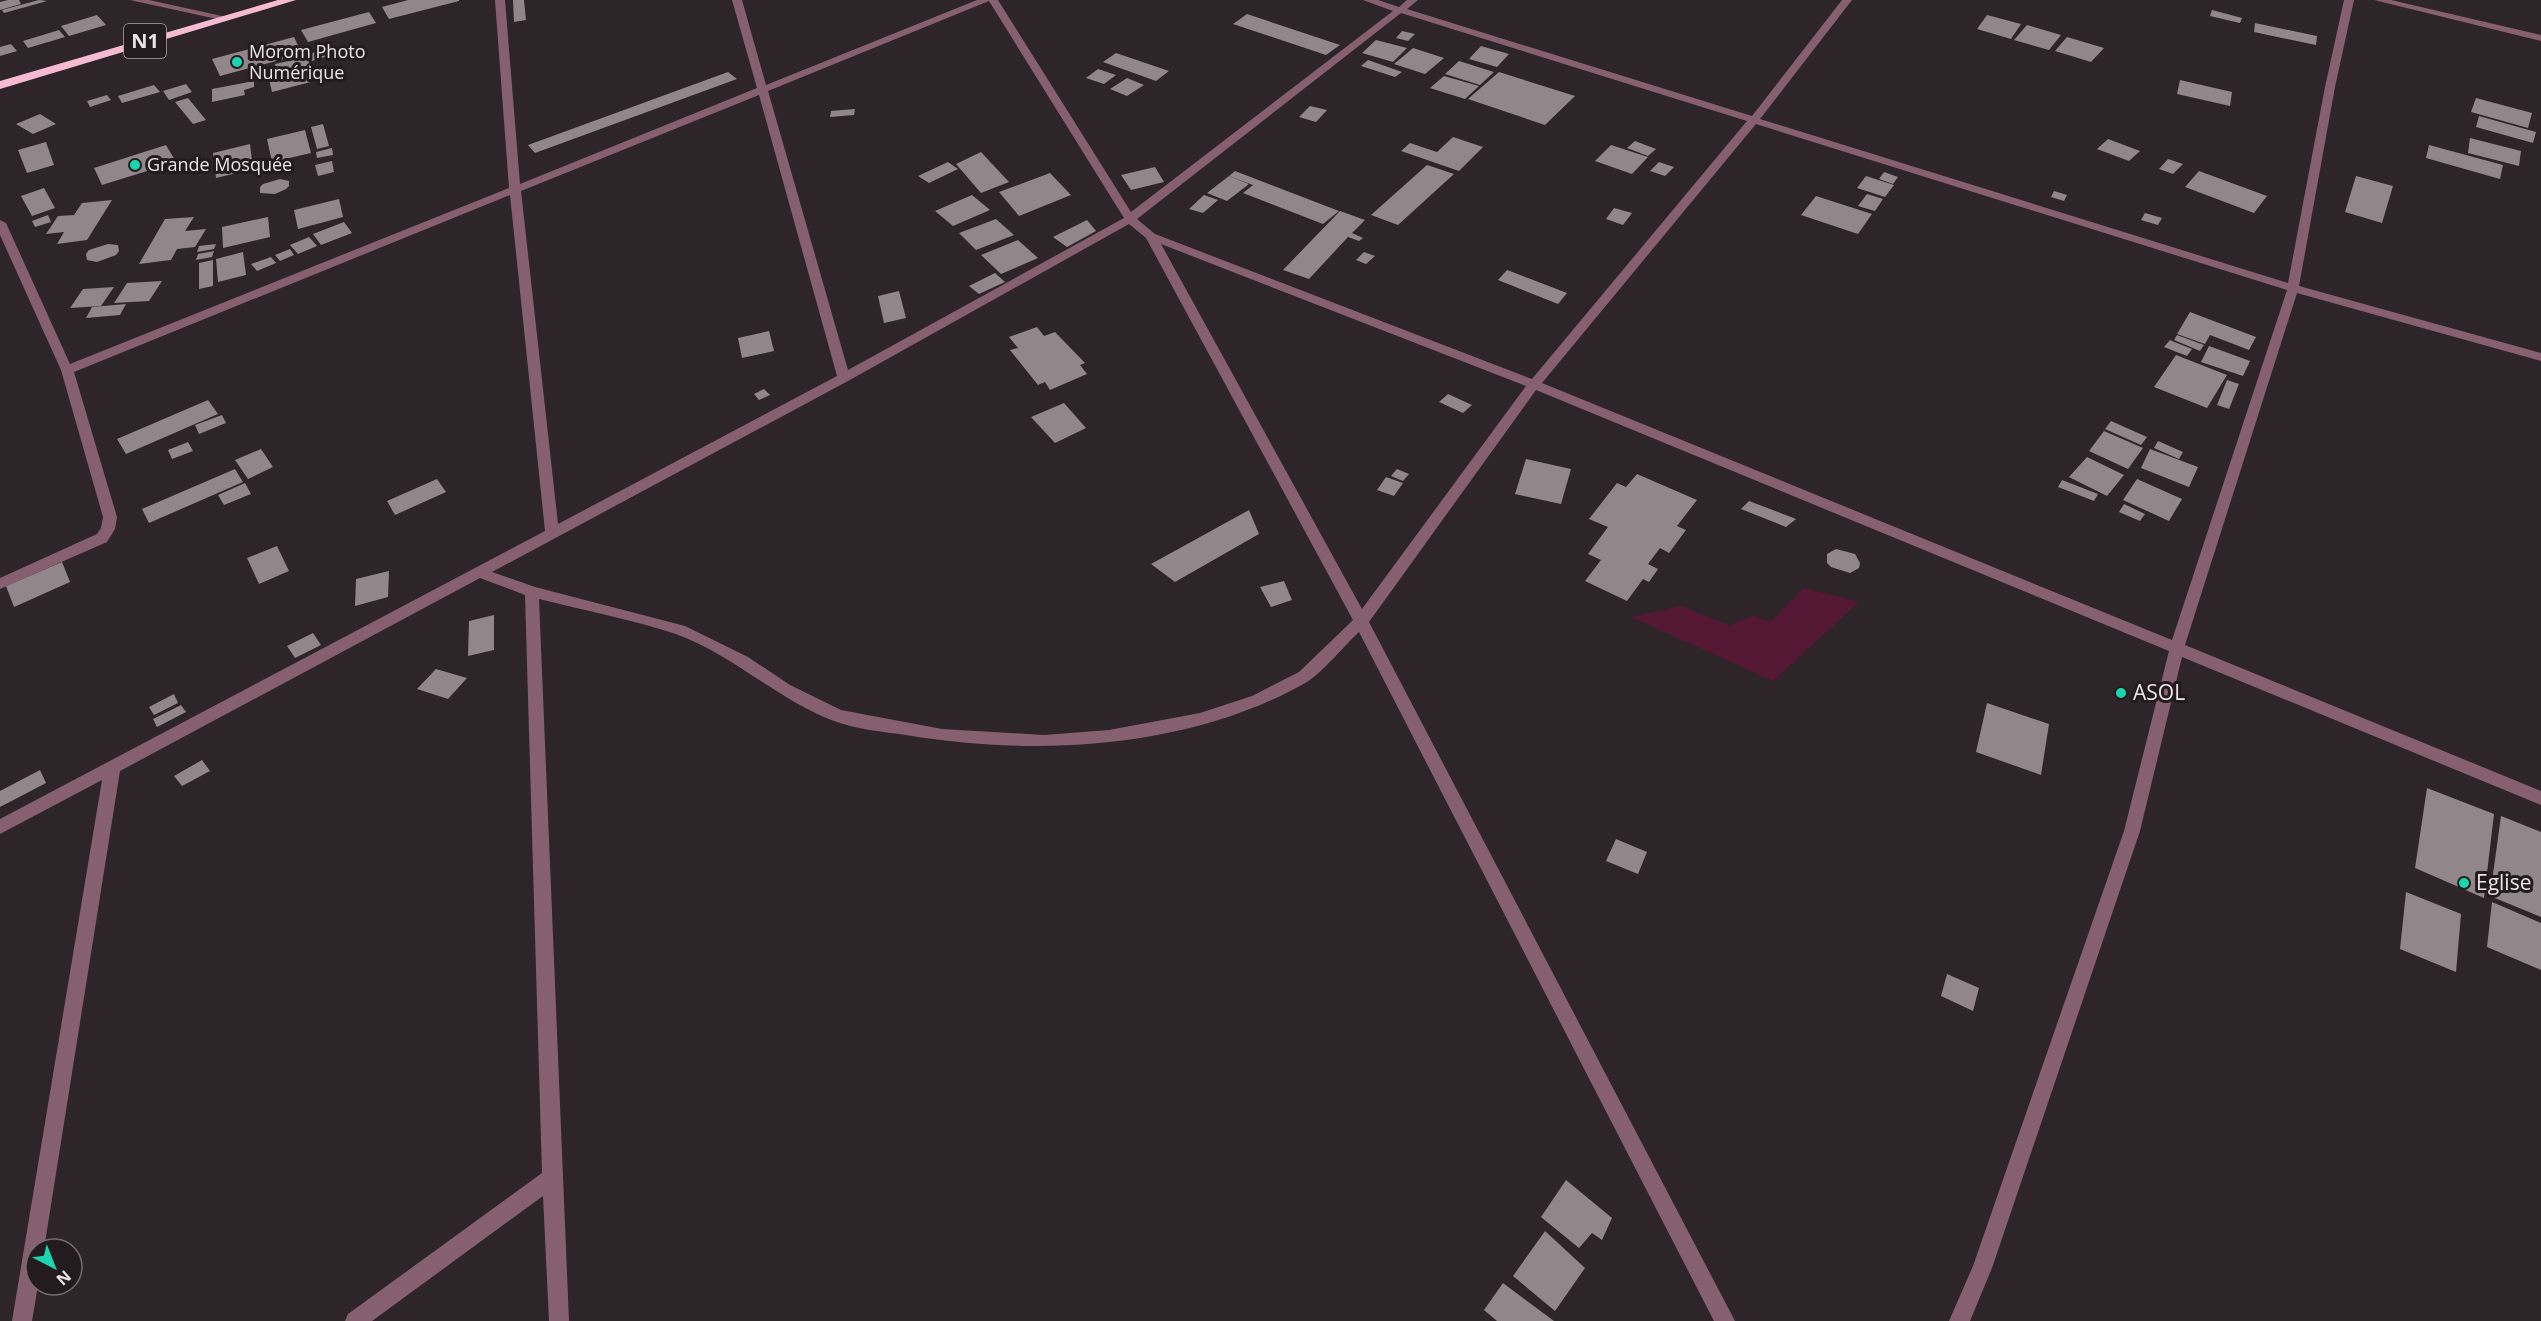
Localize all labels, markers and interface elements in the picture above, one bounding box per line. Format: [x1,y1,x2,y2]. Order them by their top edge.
road number: N1 [124,24,166,58]
place label: Morom Photo Numérique [249,39,365,84]
marker: Morom Photo Numérique [230,55,244,69]
place label: Grande Mosquée [147,152,292,176]
marker: Grande Mosquée [128,158,142,172]
place label: ASOL [2133,678,2185,706]
marker: ASOL [2114,686,2128,700]
place label: Eglise [2476,868,2531,896]
marker: Eglise [2457,876,2471,890]
north arrow [24,1237,84,1297]
text: N [52,1266,76,1291]

